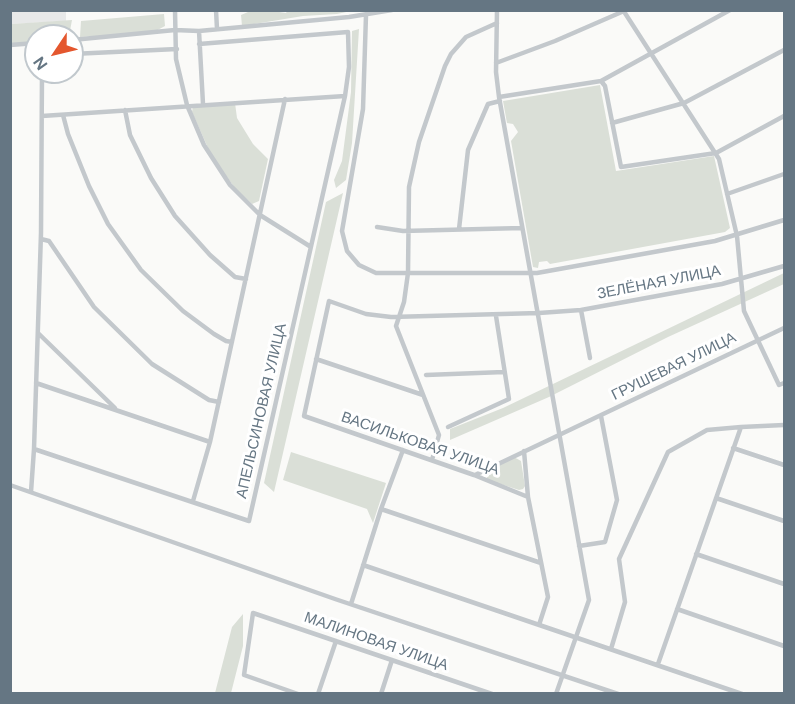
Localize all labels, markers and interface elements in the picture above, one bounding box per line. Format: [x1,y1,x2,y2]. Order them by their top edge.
north arrow [24,24,84,84]
text: N [29,53,52,74]
street label: ЗЕЛЁНАЯ УЛИЦА [596,262,722,304]
street label: АПЕЛЬСИНОВАЯ УЛИЦА [233,322,291,500]
street label: ГРУШЕВАЯ УЛИЦА [609,329,739,405]
street label: ВАСИЛЬКОВАЯ УЛИЦА [339,408,501,480]
street label: МАЛИНОВАЯ УЛИЦА [302,609,450,675]

